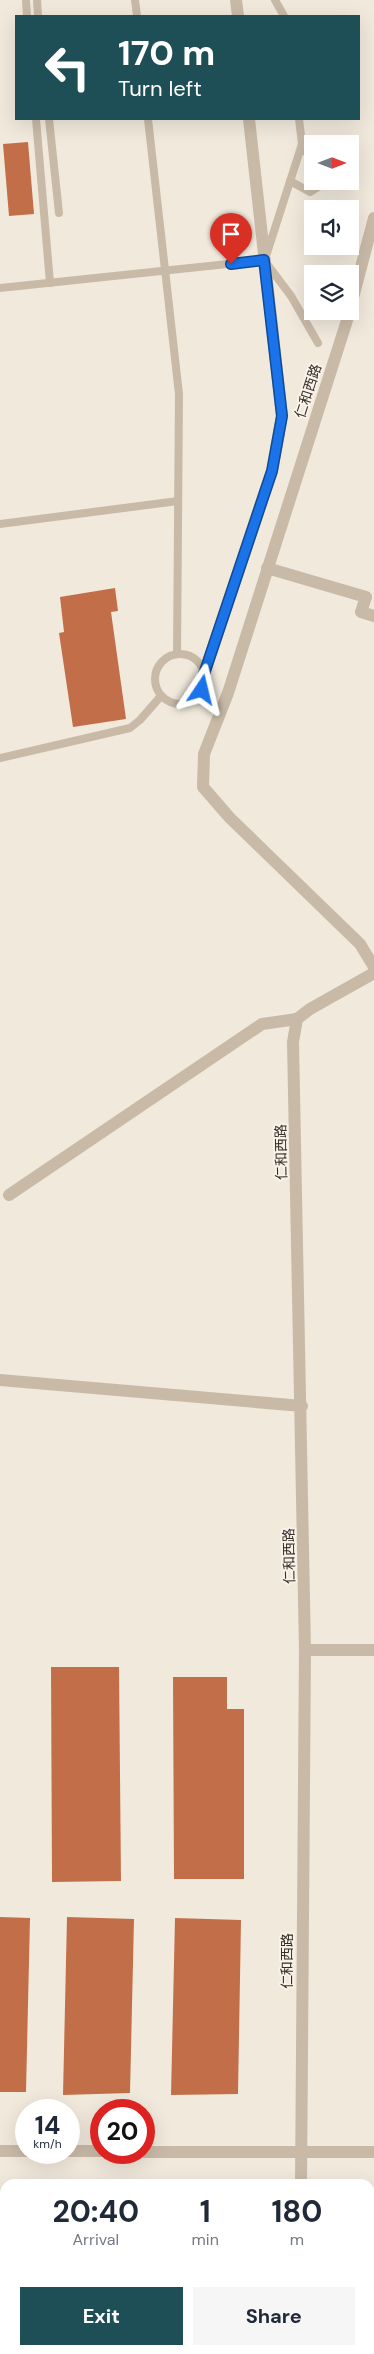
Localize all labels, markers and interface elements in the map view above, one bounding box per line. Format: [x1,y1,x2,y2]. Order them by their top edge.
text: 170 m [118,30,215,76]
icon: left [35,35,100,100]
text: Turn left [118,74,202,103]
north arrow [304,135,359,190]
map controls [304,135,359,320]
button: sound [304,200,359,255]
pin [210,213,252,264]
icon: arrive [217,220,245,248]
button: layers [304,265,359,320]
street label: 仁和西路 [291,362,325,420]
position arrow [175,663,227,715]
street label: 仁和西路 [272,1124,290,1180]
street label: 仁和西路 [280,1528,298,1584]
street label: 仁和西路 [278,1933,296,1989]
speed limit sign: 20 [90,2099,155,2164]
text: 14 [35,2109,60,2142]
text: km/h [33,2136,62,2152]
text: 20:40 [53,2192,139,2231]
text: 1 [200,2192,211,2231]
text: 180 [271,2192,322,2231]
text: Arrival [73,2229,119,2250]
text: min [192,2229,219,2250]
text: m [290,2229,304,2250]
button: Exit [20,2287,183,2345]
button: Share [193,2287,355,2345]

